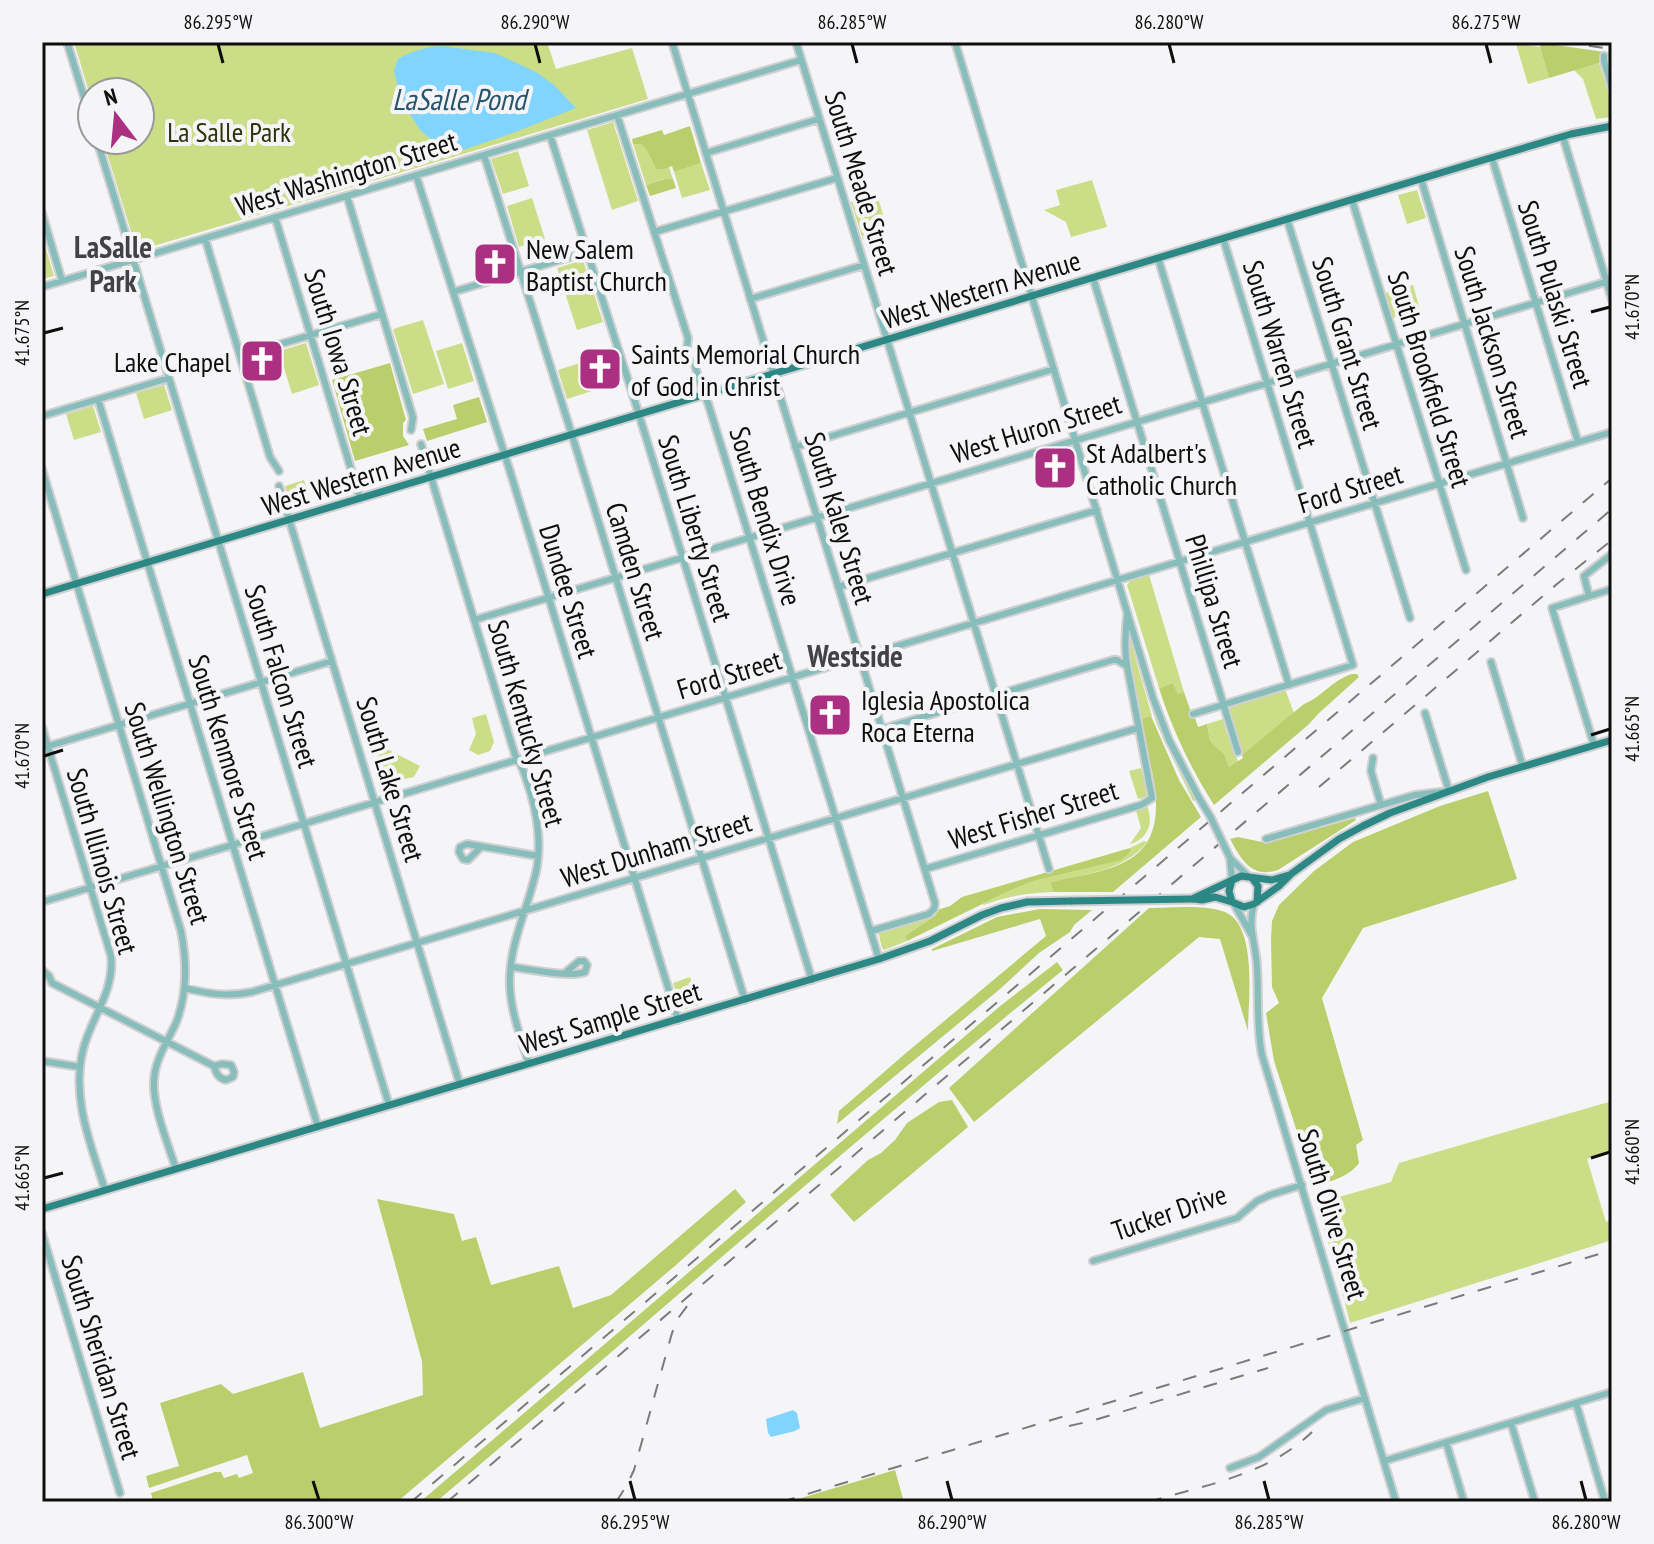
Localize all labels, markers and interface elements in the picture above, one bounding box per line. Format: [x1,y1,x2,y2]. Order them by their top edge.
text: 86.295°W [184,9,253,35]
text: 86.290°W [501,9,570,35]
text: 86.285°W [818,9,887,35]
text: 86.280°W [1135,9,1204,35]
text: 86.275°W [1452,9,1521,35]
north arrow [76,76,156,156]
water label: LaSalle Pond [392,79,530,118]
text: N [101,82,120,112]
street label: South Meade Street [816,87,908,280]
park label: La Salle Park [167,113,291,150]
street label: West Washington Street [231,122,461,224]
street label: South Pulaski Street [1510,196,1602,393]
district label: LaSalle Park [74,227,152,300]
place label: New Salem Baptist Church [526,230,667,299]
church icon: New Salem Baptist Church [471,240,519,288]
street label: West Western Avenue [877,241,1085,337]
street label: South Jackson Street [1446,242,1540,443]
street label: South Grant Street [1304,252,1392,434]
street label: South Warren Street [1235,256,1327,452]
street label: South Iowa Street [296,264,382,440]
street label: South Brookfield Street [1379,266,1481,492]
text: 41.670°N [1619,274,1645,340]
text: 41.675°N [9,300,35,366]
place label: Saints Memorial Church of God in Christ [631,335,860,404]
church icon: Lake Chapel [238,337,286,385]
place label: Lake Chapel [114,343,231,380]
church icon: Saints Memorial Church of God in Christ [576,345,624,393]
street label: West Huron Street [947,385,1126,471]
street label: South Bendix Drive [721,422,811,610]
street label: West Western Avenue [257,428,465,524]
street label: South Kaley Street [796,428,884,609]
street label: South Liberty Street [650,430,742,626]
place label: St Adalbert's Catholic Church [1086,434,1237,503]
church icon: St Adalbert's Catholic Church [1031,444,1079,492]
street label: Ford Street [1293,455,1407,521]
street label: Camden Street [598,498,675,644]
street label: Dundee Street [531,520,607,663]
street label: Phillipa Street [1177,530,1253,672]
street label: South Falcon Street [237,580,327,772]
street label: South Kentucky Street [480,615,574,831]
district label: Westside [806,636,903,675]
street label: Ford Street [672,641,786,707]
street label: South Kenmore Street [180,650,278,864]
place label: Iglesia Apostolica Roca Eterna [861,681,1030,750]
church icon: Iglesia Apostolica Roca Eterna [806,691,854,739]
street label: South Lake Street [348,692,434,866]
text: 41.665°N [1619,696,1645,762]
street label: South Wellington Street [117,697,219,929]
text: 41.670°N [9,723,35,789]
street label: South Illinois Street [59,764,147,959]
street label: West Fisher Street [944,771,1122,857]
street label: West Dunham Street [556,802,756,896]
street label: West Sample Street [515,972,706,1062]
text: 41.660°N [1619,1119,1645,1185]
street label: South Olive Street [1290,1124,1377,1304]
text: 41.665°N [9,1145,35,1211]
street label: Tucker Drive [1107,1175,1231,1249]
street label: South Sheridan Street [53,1251,151,1464]
text: 86.300°W [285,1509,354,1535]
text: 86.295°W [601,1509,670,1535]
text: 86.290°W [918,1509,987,1535]
text: 86.285°W [1235,1509,1304,1535]
text: 86.280°W [1552,1509,1621,1535]

